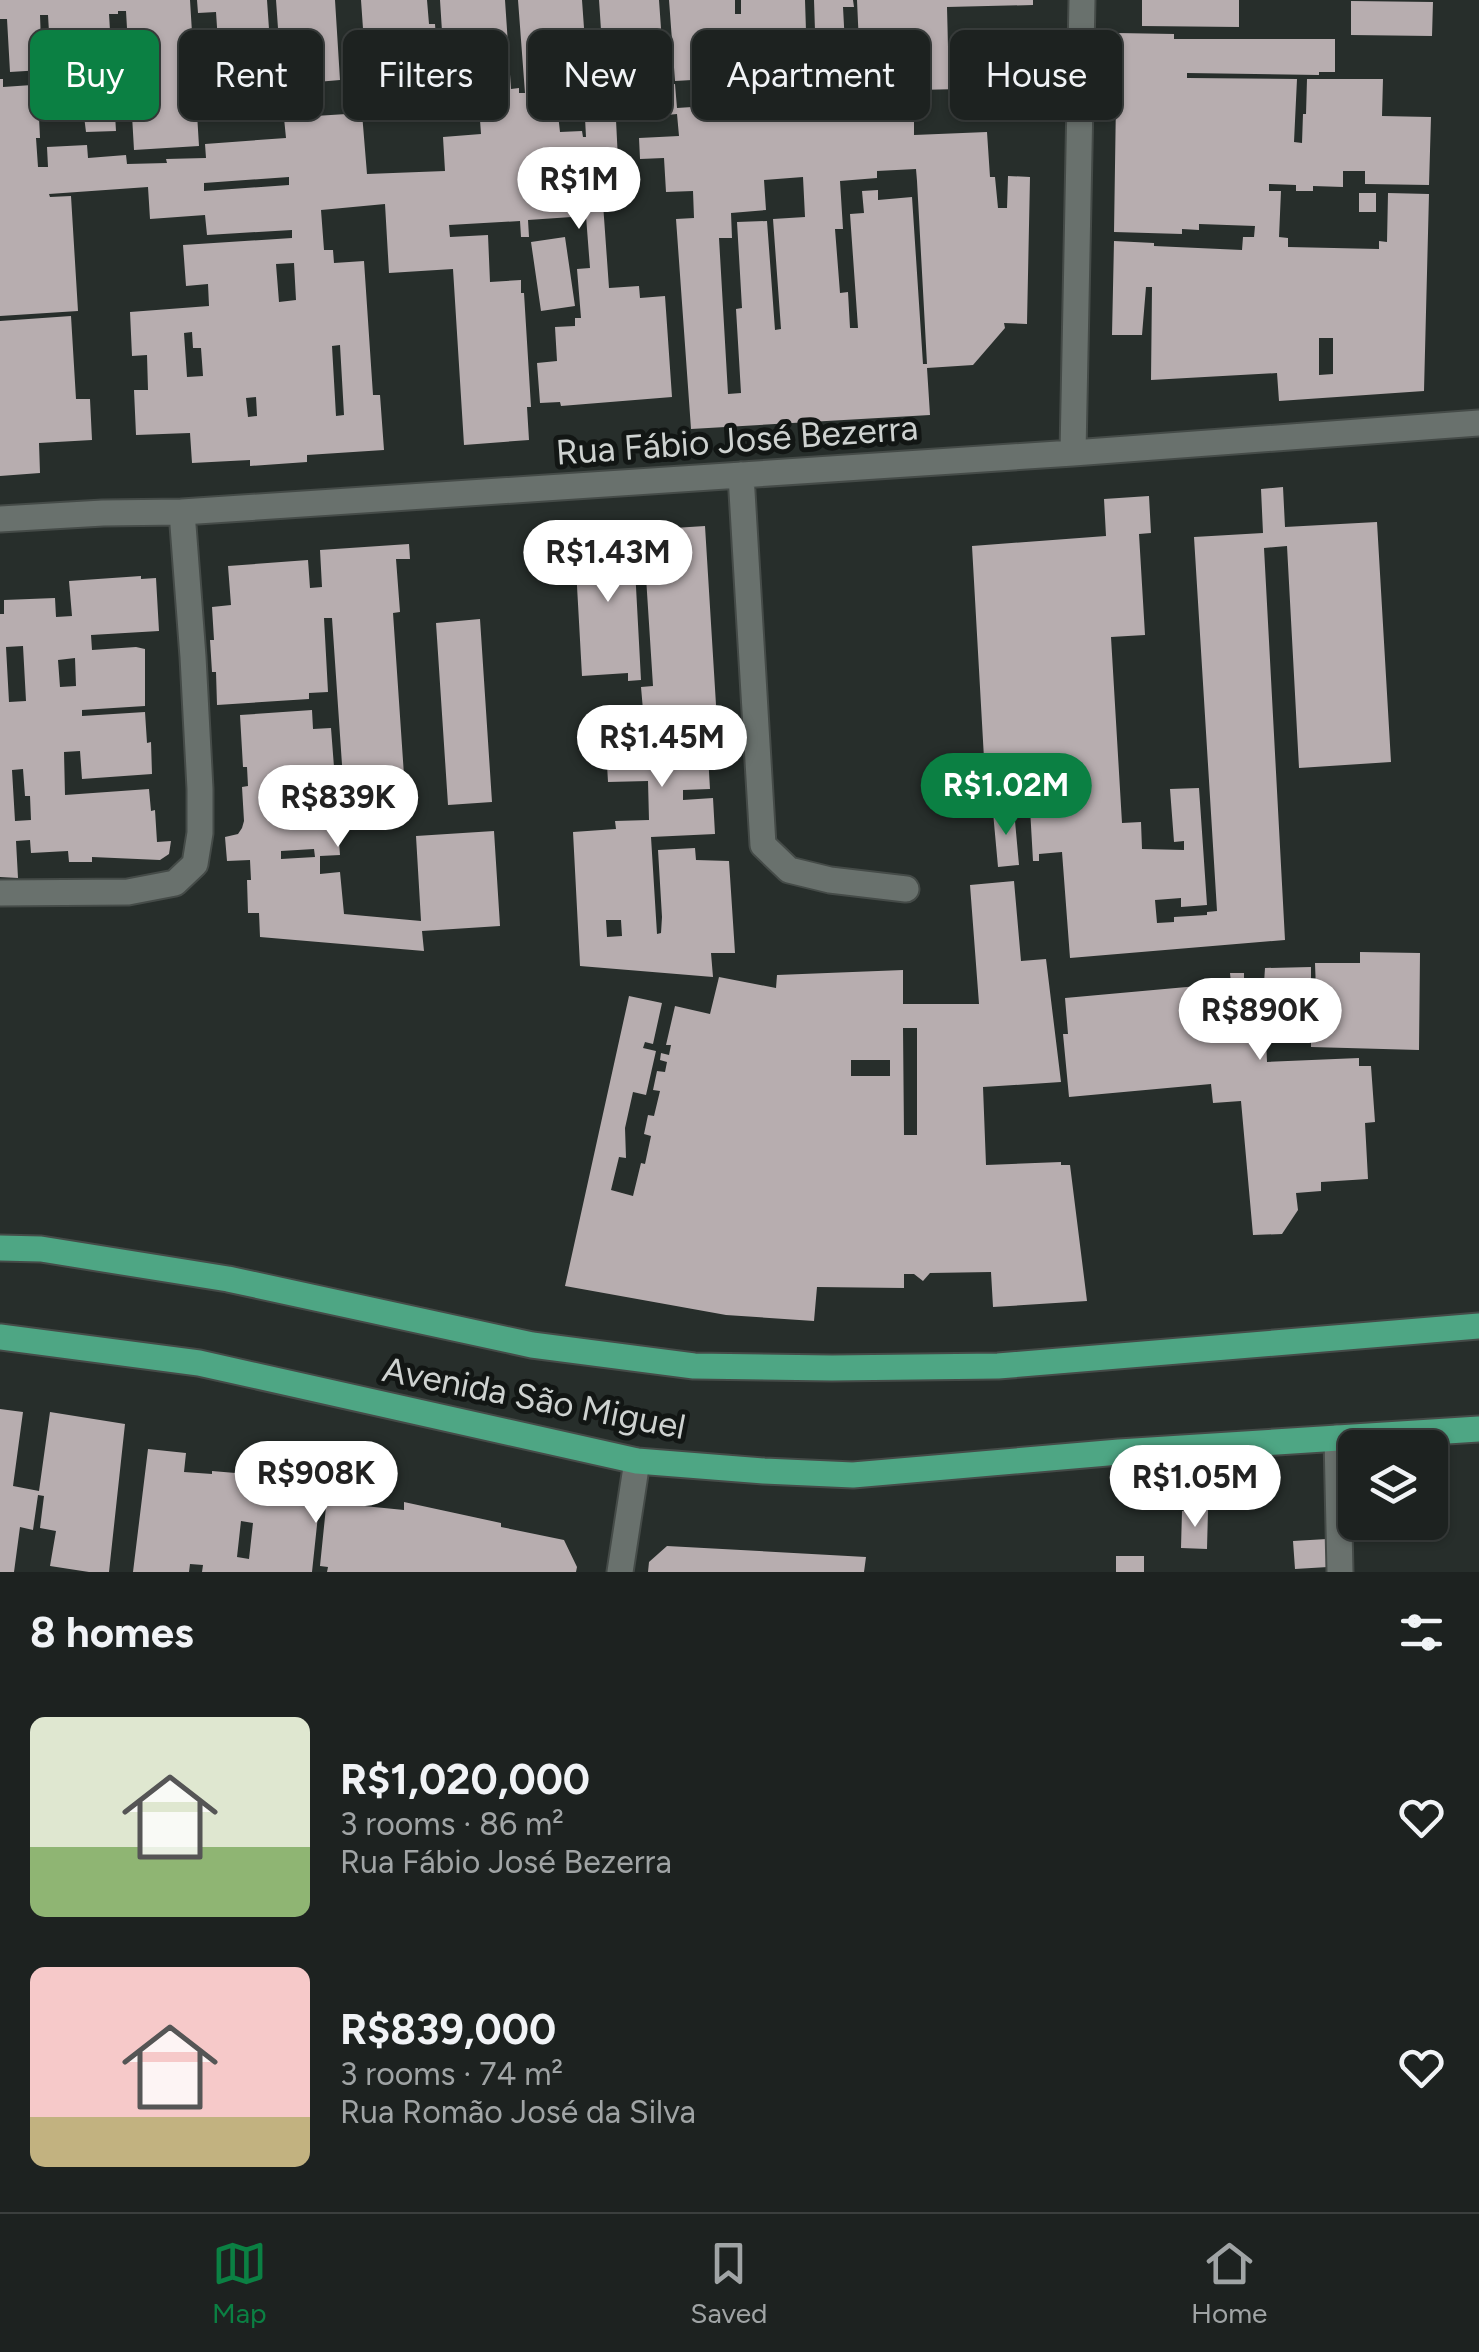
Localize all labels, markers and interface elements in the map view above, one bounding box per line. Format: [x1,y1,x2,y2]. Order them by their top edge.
chip: Buy [30,30,159,120]
chip: Rent [179,30,323,120]
chip: Filters [343,30,508,120]
chip: New [528,30,672,120]
chip: Apartment [692,30,930,120]
chip: House [950,30,1122,120]
pin: R$1M [520,147,638,232]
text: R$1M [539,160,619,198]
street label: Rua Fábio José Bezerra [555,406,919,474]
pin: R$1.43M [516,520,700,605]
text: R$1.43M [545,533,671,571]
pin: R$1.45M [570,705,754,790]
text: R$1.45M [599,718,725,756]
pin: R$1.02M [914,753,1098,838]
pin: R$839K [257,765,419,850]
text: R$1.02M [943,766,1069,804]
text: R$839K [280,778,396,816]
pin: R$890K [1179,978,1341,1063]
text: R$890K [1201,991,1319,1029]
street label: Avenida São Miguel [379,1348,689,1448]
map controls [1338,1430,1448,1540]
button: layers [1338,1430,1448,1540]
pin: R$908K [235,1441,397,1526]
pin: R$1.05M [1103,1445,1287,1530]
text: R$908K [257,1454,375,1492]
text: R$1.05M [1132,1458,1258,1496]
icon: filters [1394,1605,1449,1660]
text: 8 homes [30,1607,194,1658]
text: R$1,020,000 [340,1754,590,1805]
icon: home [110,1757,230,1877]
icon: heart [1394,1790,1449,1845]
text: 3 rooms · 86 m² [340,1805,564,1843]
text: Rua Fábio José Bezerra [340,1843,672,1881]
text: R$839,000 [340,2004,556,2055]
icon: home [110,2007,230,2127]
icon: heart [1394,2040,1449,2095]
text: 3 rooms · 74 m² [340,2055,563,2093]
text: Rua Romão José da Silva [340,2093,696,2131]
tab: Map [212,2236,267,2330]
tab: Saved [690,2236,767,2330]
tab: Home [1191,2236,1267,2330]

